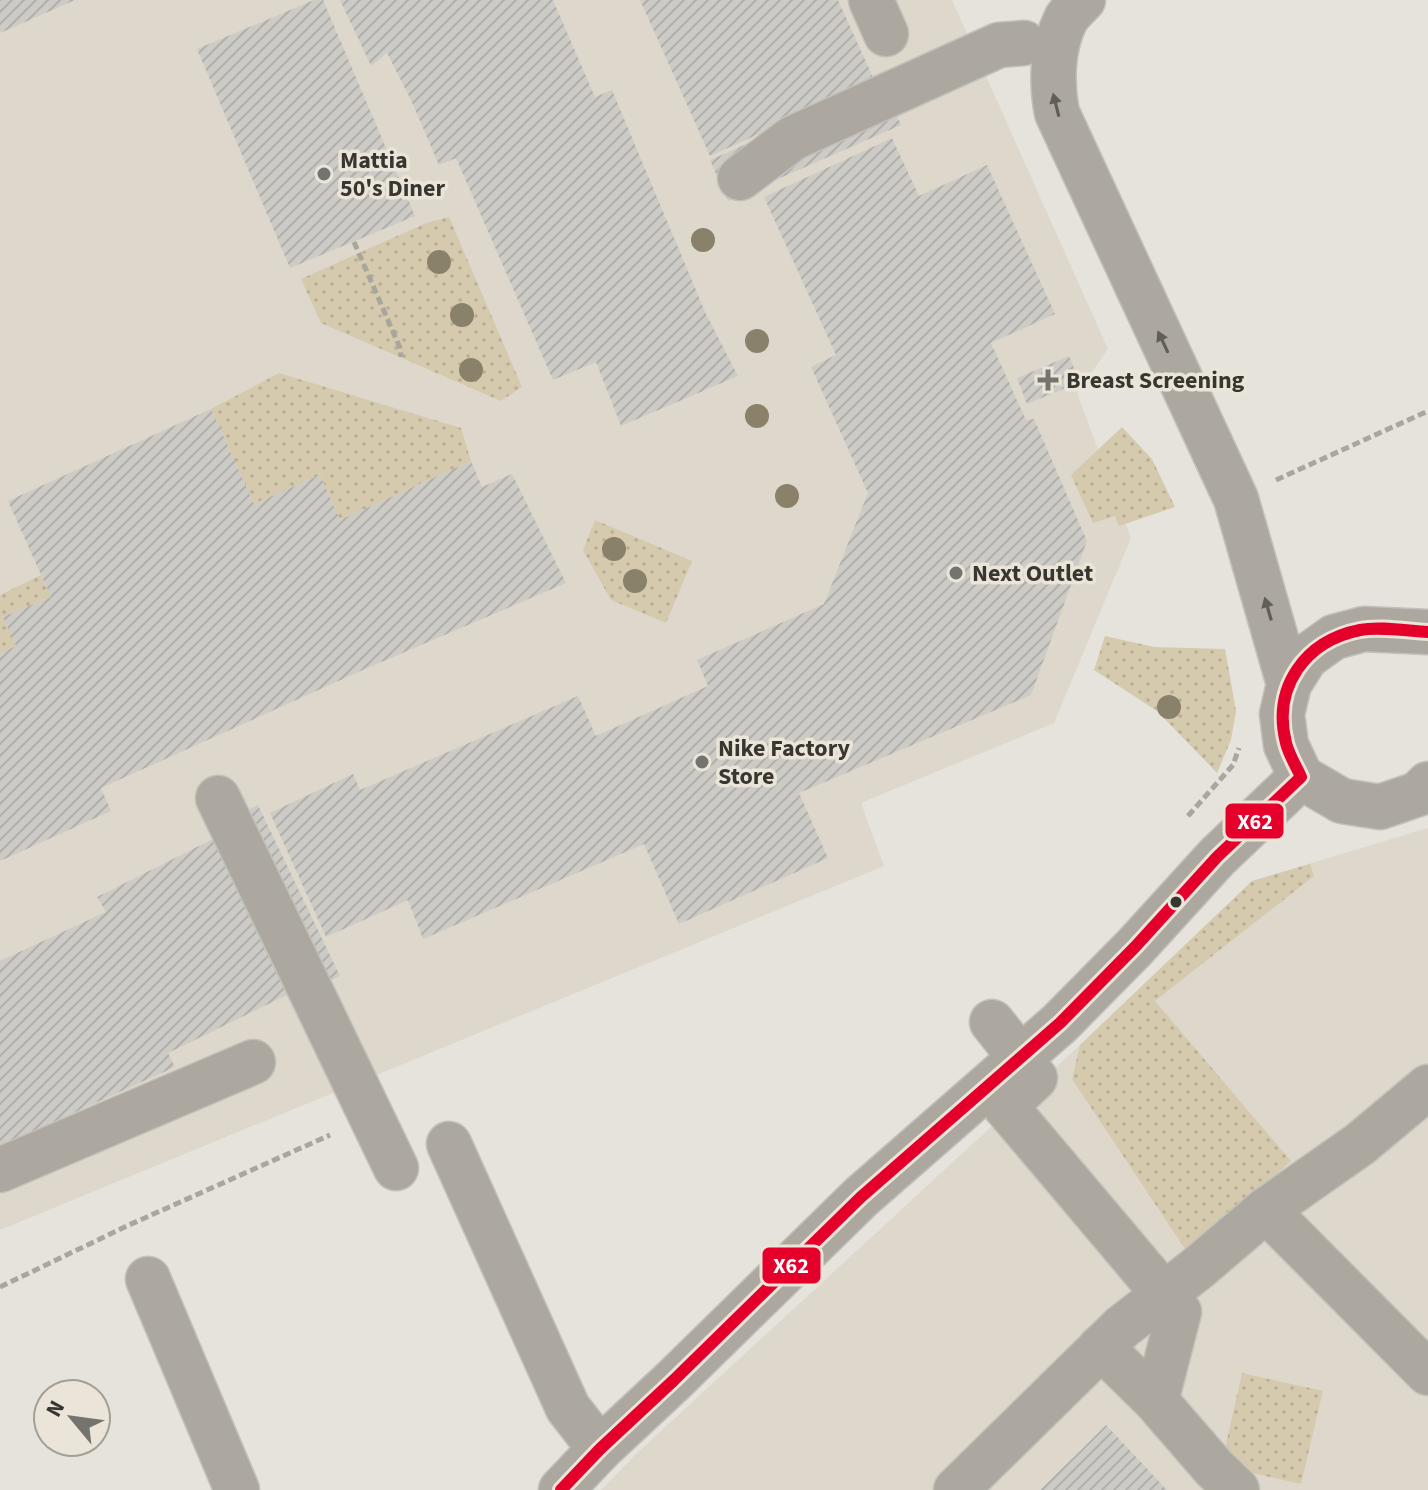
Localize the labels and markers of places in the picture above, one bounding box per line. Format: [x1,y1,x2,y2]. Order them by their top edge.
place label: Mattia 50's Diner [340,143,446,206]
marker: Mattia 50's Diner [315,165,333,183]
place label: Breast Screening [1066,363,1245,398]
marker: Breast Screening [1037,369,1059,391]
place label: Next Outlet [972,556,1093,591]
marker: Next Outlet [947,564,965,582]
place label: Nike Factory Store [718,731,850,794]
marker: Nike Factory Store [693,753,711,771]
unlabelled marker [1168,894,1184,910]

